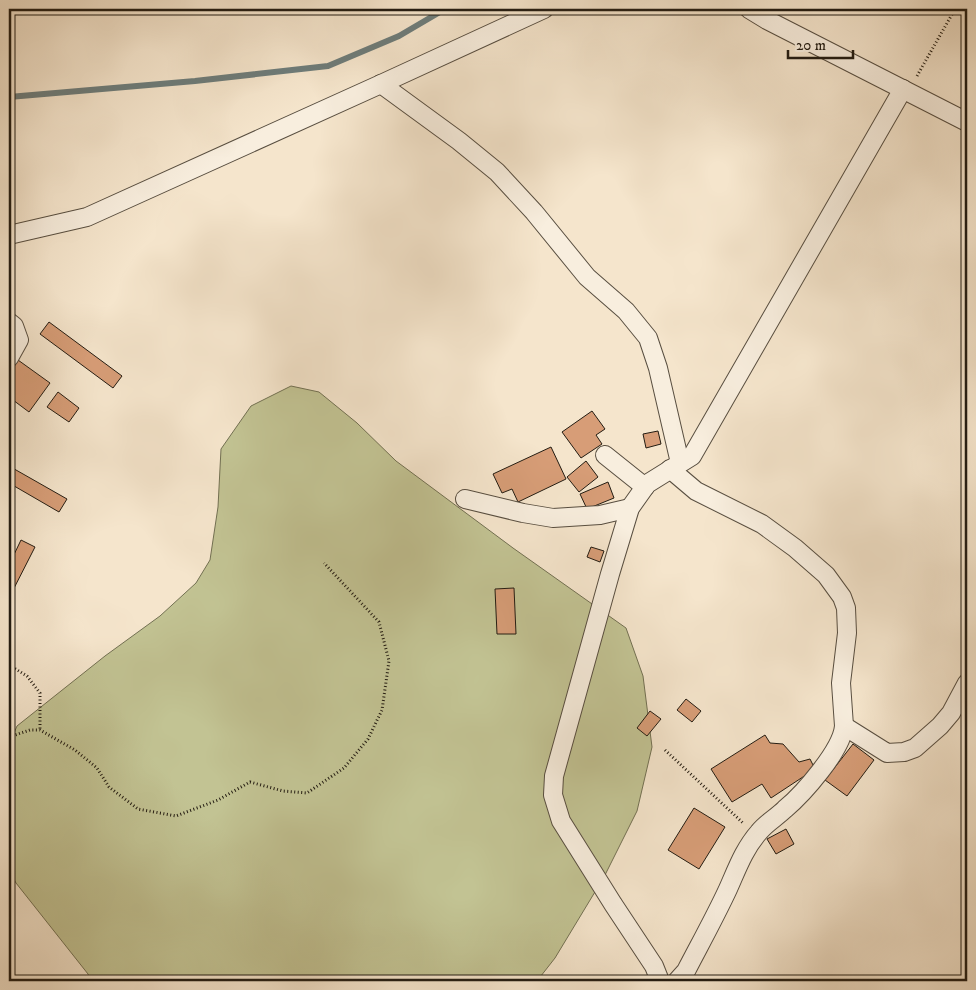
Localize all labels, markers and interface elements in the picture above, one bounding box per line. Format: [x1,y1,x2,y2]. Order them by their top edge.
scale bar [788,28,854,60]
text: 20 m [796,36,826,55]

